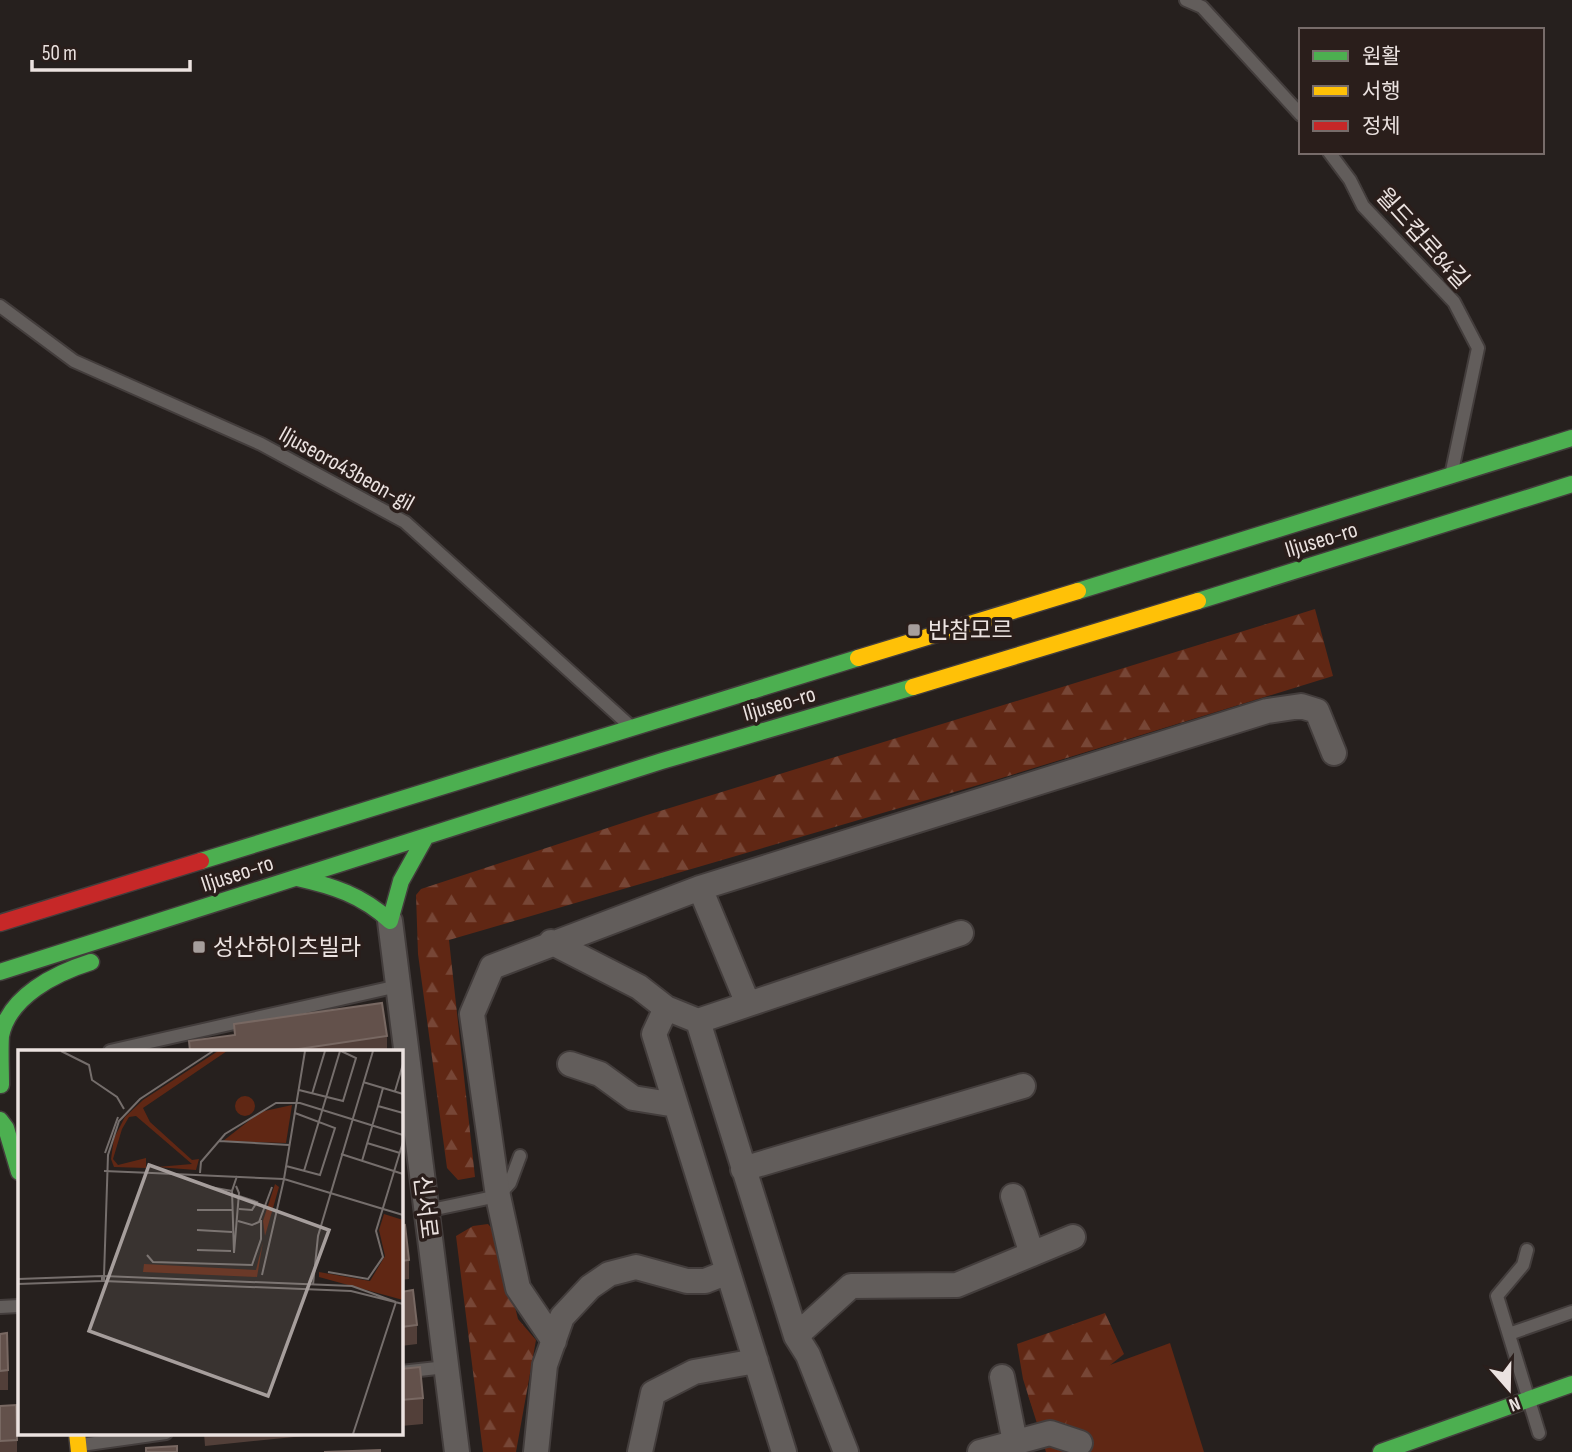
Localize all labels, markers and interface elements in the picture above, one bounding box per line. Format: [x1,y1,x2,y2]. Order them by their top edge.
scale bar [32,28,189,72]
legend [1299,28,1544,154]
text: 50 m [42,41,77,66]
text: 원활 [1362,44,1401,69]
text: 서행 [1362,79,1401,104]
text: 정체 [1362,114,1401,139]
street label: 월드컵로84길 [1370,183,1475,295]
street label: Iljuseoro43beon-gil [274,420,419,518]
street label: Iljuseo-ro [1282,516,1361,564]
place label: 반참모르 [928,617,1013,645]
marker: 반참모르 [906,622,922,638]
street label: Iljuseo-ro [740,680,819,728]
street label: Iljuseo-ro [198,849,277,899]
place label: 성산하이츠빌라 [213,934,361,962]
marker: 성산하이츠빌라 [191,939,207,955]
inset map [18,1050,402,1434]
street label: 신서로 [407,1174,443,1240]
north arrow [1474,1354,1544,1424]
text: N [1506,1391,1523,1416]

